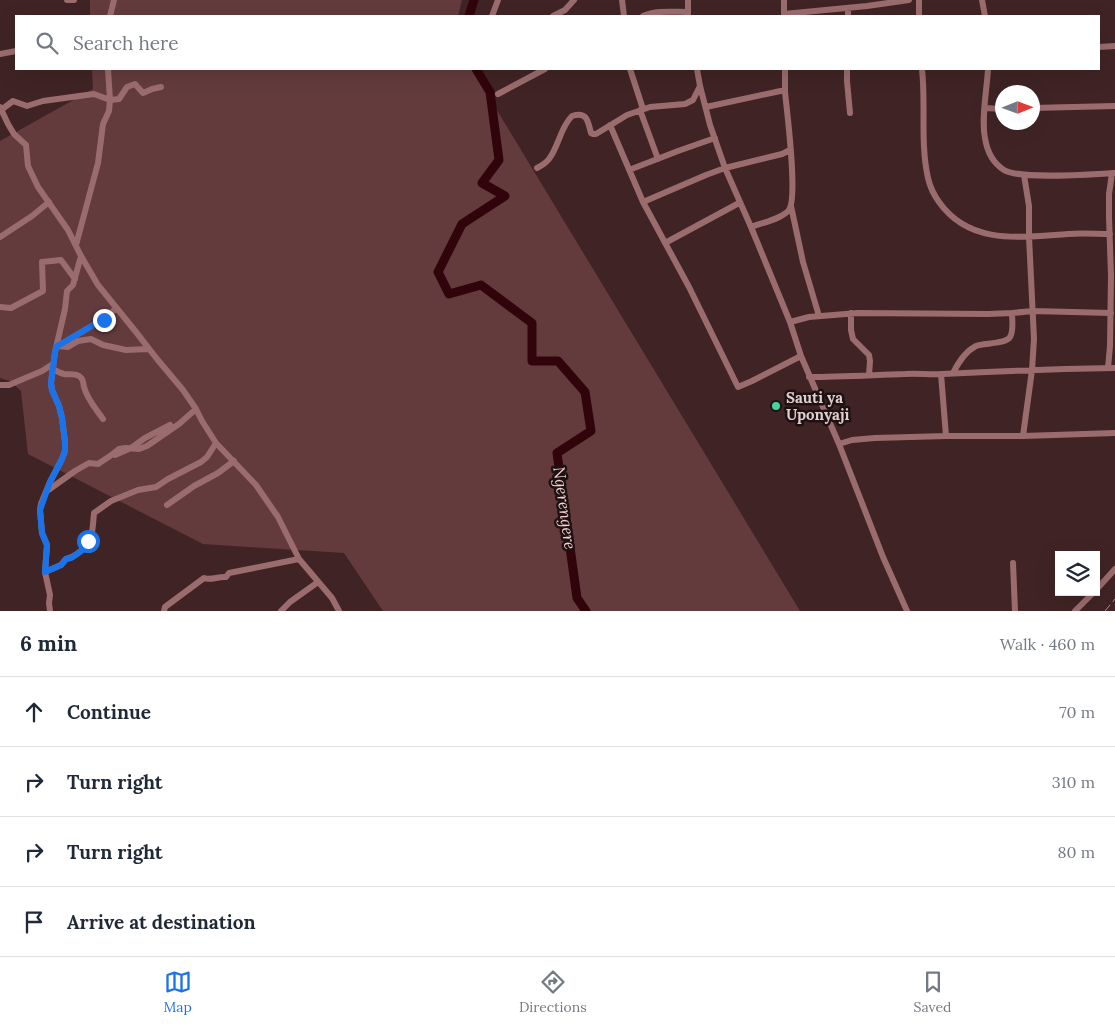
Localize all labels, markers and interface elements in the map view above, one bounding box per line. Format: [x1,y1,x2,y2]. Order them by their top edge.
search box [15,15,1100,70]
icon: search [33,29,61,57]
text: Search here [73,31,179,55]
north arrow [995,85,1040,130]
route end [93,309,116,332]
place label: Sauti ya Uponyaji [786,388,849,424]
marker: Sauti ya Uponyaji [770,400,782,412]
water label: Ngerengere [549,465,581,551]
route start [77,530,100,553]
map controls [1055,551,1100,596]
button: layers [1055,551,1100,596]
text: 6 min [20,630,77,657]
text: Walk · 460 m [1000,634,1095,654]
icon: ahead [20,698,48,726]
text: Continue [67,700,151,724]
text: 70 m [1059,702,1095,722]
icon: right [20,768,48,796]
text: Turn right [67,770,163,794]
text: 310 m [1052,772,1095,792]
icon: right [20,838,48,866]
text: Turn right [67,840,163,864]
text: 80 m [1058,842,1095,862]
icon: arrive [20,908,48,936]
text: Arrive at destination [67,910,256,934]
tab: Map [163,968,192,1016]
tab: Directions [519,968,587,1016]
tab: Saved [914,968,952,1016]

